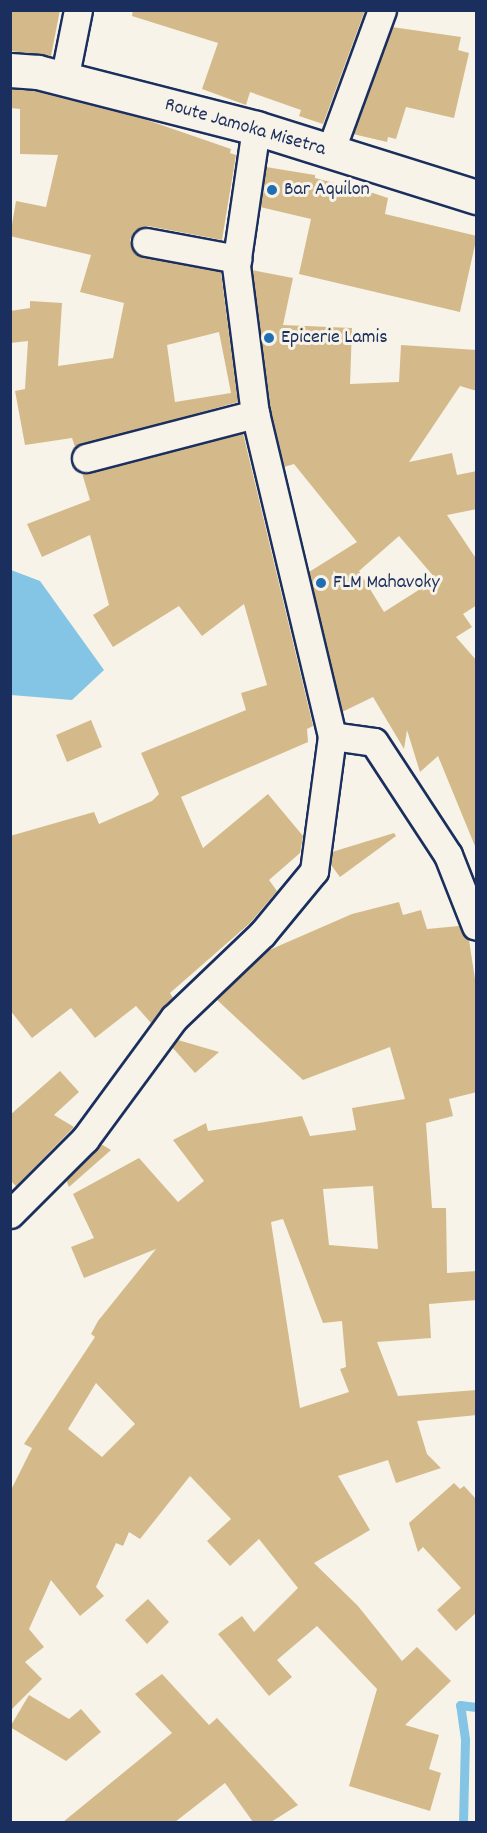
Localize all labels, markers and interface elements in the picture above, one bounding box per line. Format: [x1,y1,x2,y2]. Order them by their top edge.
street label: Route Jamoka Misetra [162,94,328,162]
place label: Bar Aquilon [284,178,370,202]
marker: Bar Aquilon [265,183,279,197]
place label: Epicerie Lamis [281,326,388,350]
marker: Epicerie Lamis [262,331,276,345]
place label: FLM Mahavoky [333,571,440,595]
marker: FLM Mahavoky [314,576,328,590]

